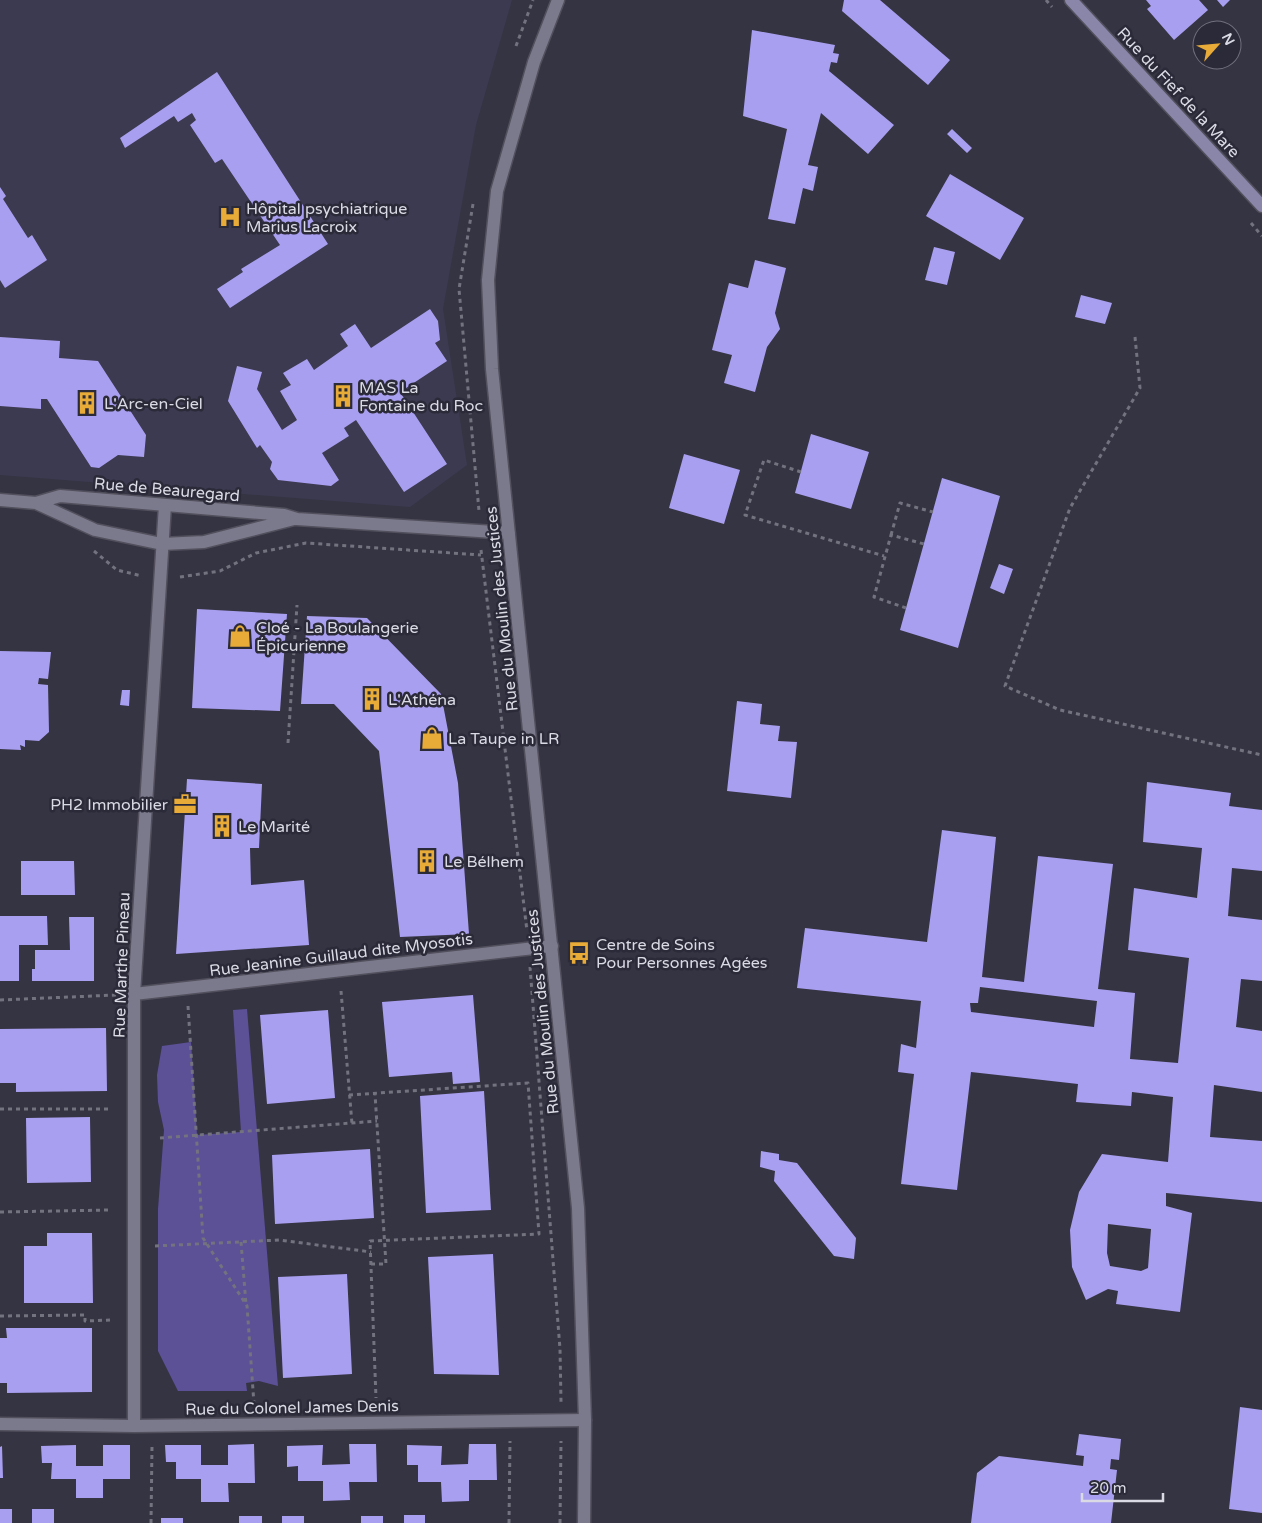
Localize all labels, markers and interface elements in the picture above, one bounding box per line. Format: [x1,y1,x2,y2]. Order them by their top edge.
north arrow [1192,20,1242,70]
street label: Rue du Fief de la Mare [1113,23,1244,162]
text: N [1218,30,1238,48]
place label: Hôpital psychiatrique Marius Lacroix [246,199,407,237]
hospital icon: Hôpital psychiatrique Marius Lacroix [217,204,243,230]
place label: MAS La Fontaine du Roc [359,378,483,416]
building icon: MAS La Fontaine du Roc [330,383,356,409]
building icon: L'Arc-en-Ciel [74,390,100,416]
place label: L'Arc-en-Ciel [104,394,203,414]
street label: Rue de Beauregard [93,474,241,506]
street label: Rue du Moulin des Justices [481,505,523,712]
place label: Cloé - La Boulangerie Épicurienne [256,618,419,656]
shop icon: Cloé - La Boulangerie Épicurienne [227,623,253,649]
building icon: L'Athéna [359,686,385,712]
place label: L'Athéna [388,690,456,710]
shop icon: La Taupe in LR [419,725,445,751]
place label: La Taupe in LR [448,729,559,749]
office icon: PH2 Immobilier [172,791,198,817]
place label: PH2 Immobilier [50,795,169,815]
building icon: Le Marité [209,813,235,839]
place label: Le Marité [238,817,310,837]
building icon: Le Bélhem [414,848,440,874]
place label: Le Bélhem [444,852,524,872]
street label: Rue Marthe Pineau [109,892,135,1038]
street label: Rue du Moulin des Justices [522,908,564,1115]
street label: Rue Jeanine Guillaud dite Myosotis [208,929,474,981]
place label: Centre de Soins Pour Personnes Agées [596,935,767,973]
bus stop icon: Centre de Soins Pour Personnes Agées [566,940,592,966]
street label: Rue du Colonel James Denis [185,1396,399,1420]
scale bar [1082,1470,1163,1502]
text: 20 m [1090,1479,1127,1497]

